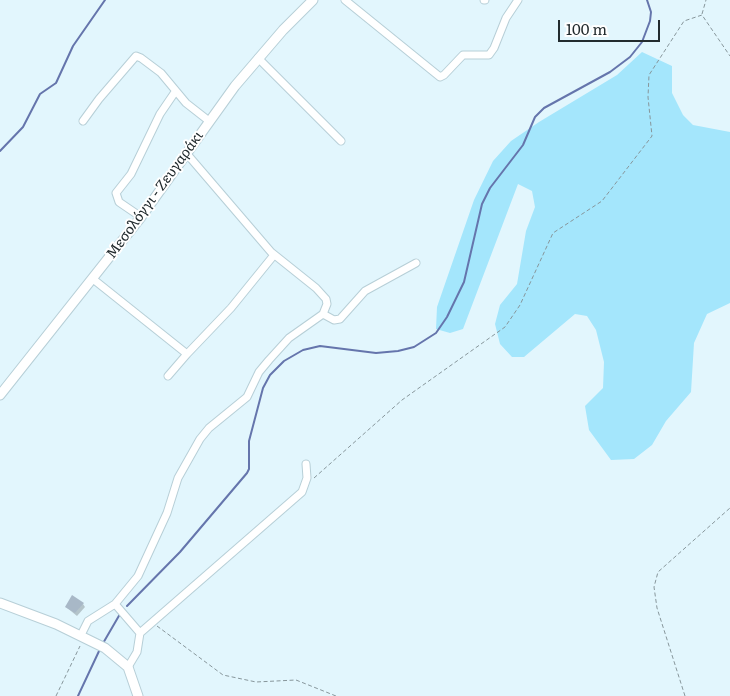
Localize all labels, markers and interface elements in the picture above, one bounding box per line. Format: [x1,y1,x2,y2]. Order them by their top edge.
scale bar [560,10,662,42]
text: 100 m [566,17,607,40]
street label: Μεσολόγγι - Ζευγαράκι [103,128,207,262]

